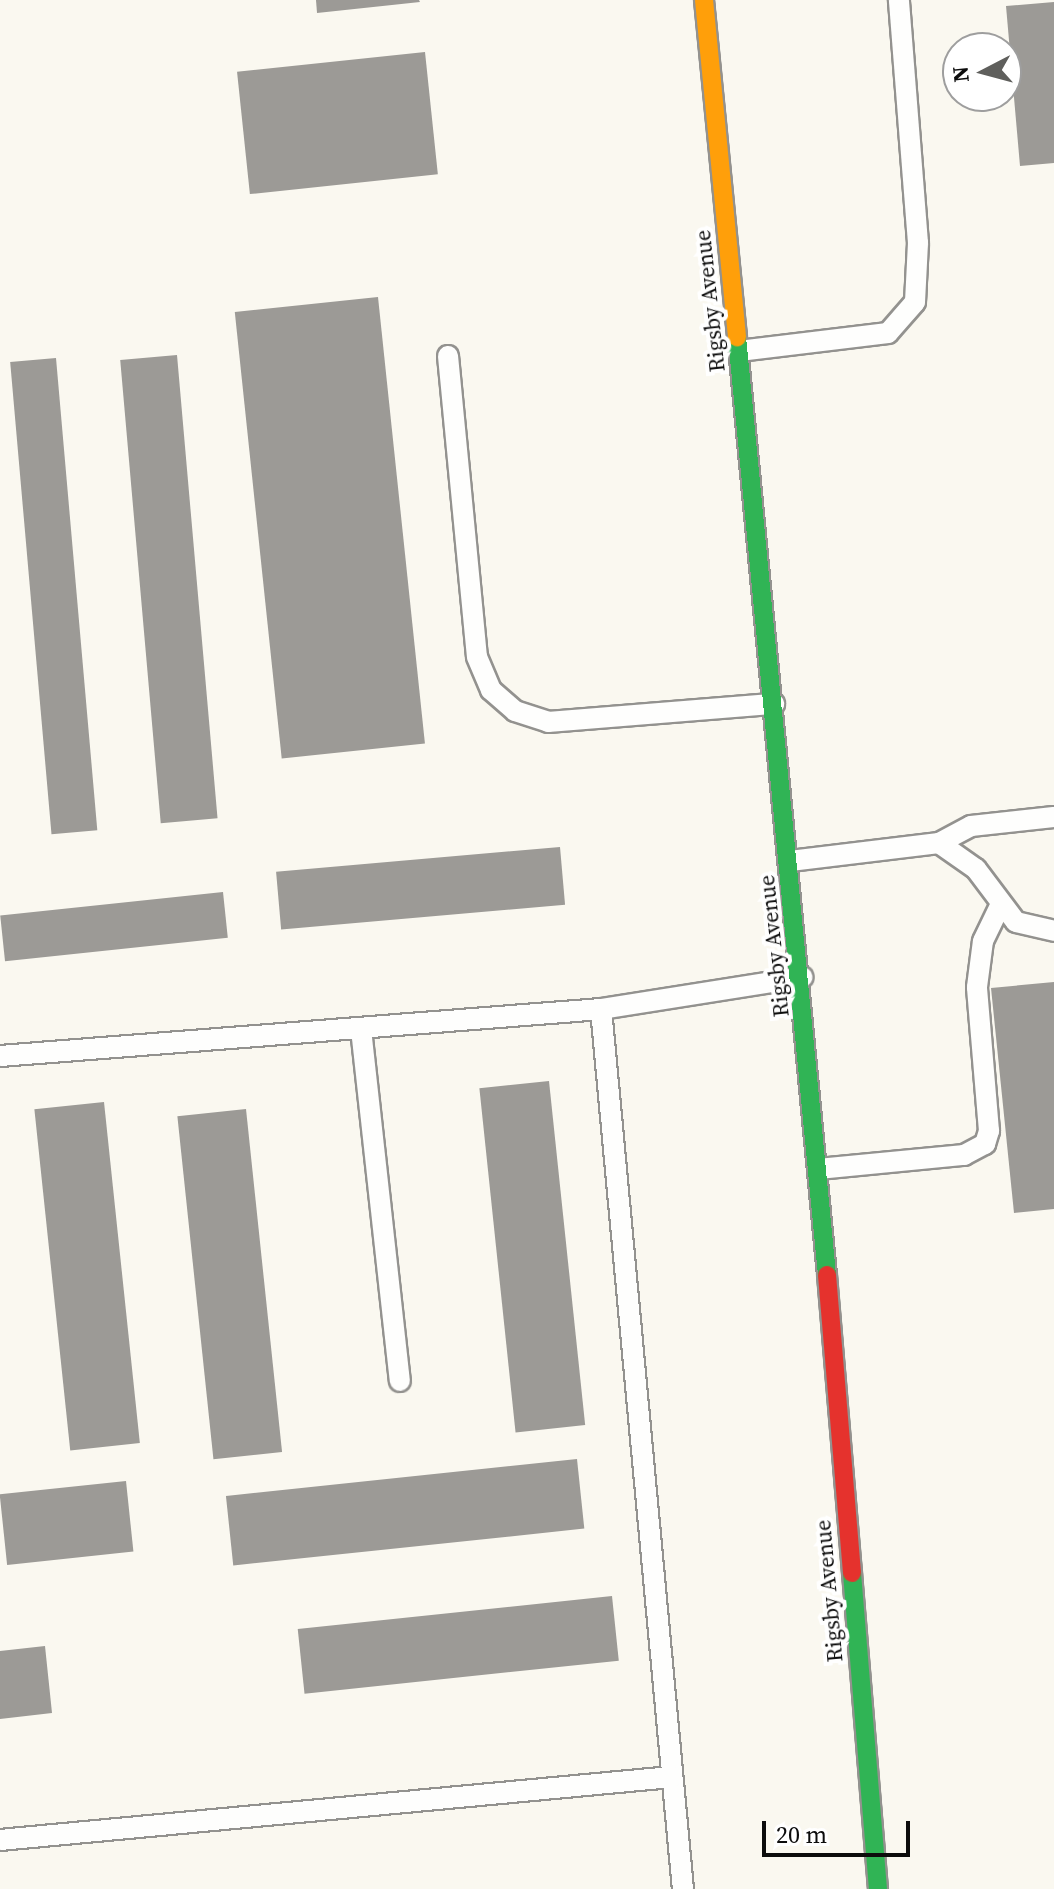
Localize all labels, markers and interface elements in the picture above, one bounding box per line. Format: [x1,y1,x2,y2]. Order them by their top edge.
north arrow [942,32,1022,112]
text: N [944,65,976,84]
street label: Rigsby Avenue [689,229,731,373]
street label: Rigsby Avenue [753,874,795,1018]
street label: Rigsby Avenue [810,1519,848,1663]
scale bar [766,1805,914,1855]
text: 20 m [776,1818,827,1851]

